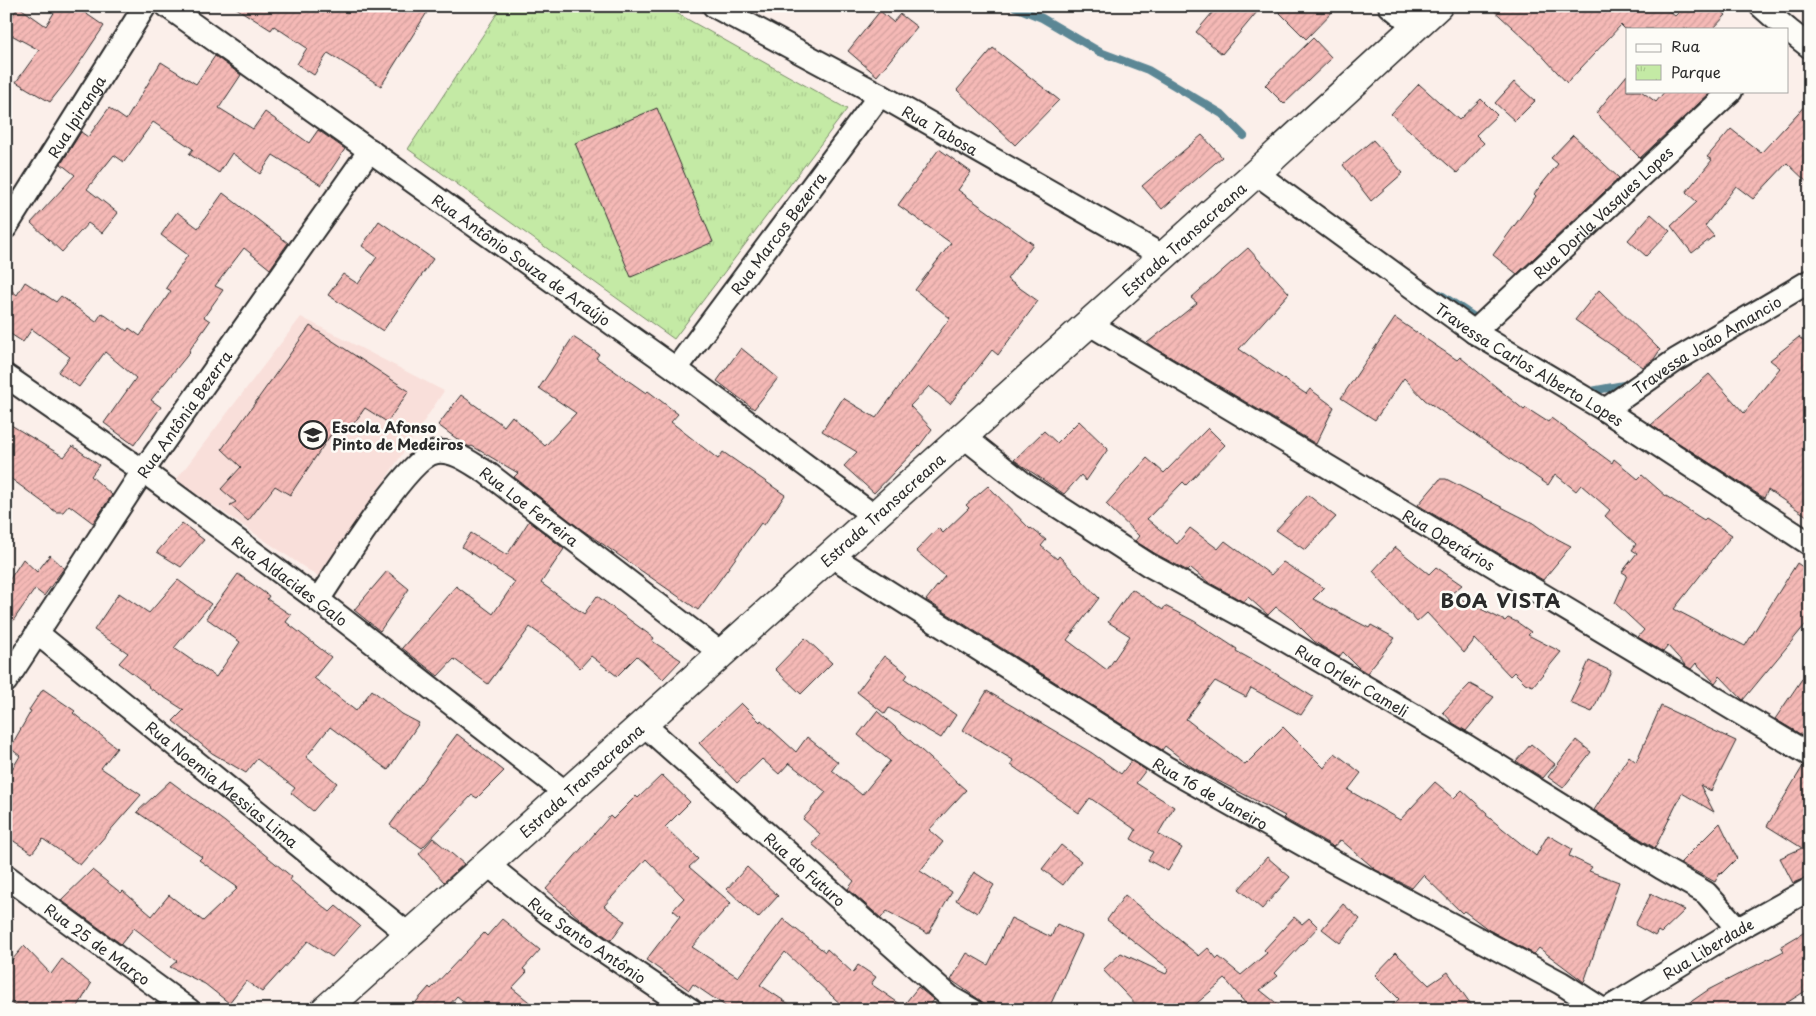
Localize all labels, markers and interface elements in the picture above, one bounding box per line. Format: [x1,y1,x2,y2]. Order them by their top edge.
legend [1626,28,1788,92]
text: Rua [1671,34,1700,57]
text: Parque [1671,60,1721,83]
street label: Rua Ipiranga [41,70,111,162]
street label: Rua Tabosa [898,99,983,161]
street label: Rua Dorila Vasques Lopes [1527,140,1678,283]
street label: Rua Marcos Bezerra [724,166,831,299]
street label: Estrada Transacreana [1116,176,1251,301]
street label: Rua Antônio Souza de Araújo [428,188,616,331]
street label: Travessa João Amancio [1627,289,1785,399]
street label: Travessa Carlos Alberto Lopes [1431,296,1629,431]
street label: Rua Antônia Bezerra [130,345,237,482]
place label: Escola Afonso Pinto de Medeiros [332,415,463,455]
school or university icon: Escola Afonso Pinto de Medeiros [298,420,328,450]
street label: Estrada Transacreana [814,447,950,572]
street label: Rua Loe Ferreira [475,460,584,551]
street label: Rua Operários [1399,503,1500,576]
street label: Rua Aldacides Galo [228,529,353,631]
district label: BOA VISTA [1441,585,1561,615]
street label: Rua Orleir Cameli [1291,637,1413,722]
street label: Rua Noemia Messias Lima [142,715,304,853]
street label: Estrada Transacreana [513,717,649,842]
street label: Rua 16 de Janeiro [1149,751,1273,834]
street label: Rua do Futuro [760,826,851,911]
street label: Rua Santo Antônio [524,891,651,988]
street label: Rua 25 de Março [40,897,156,990]
street label: Rua Liberdade [1658,911,1757,984]

